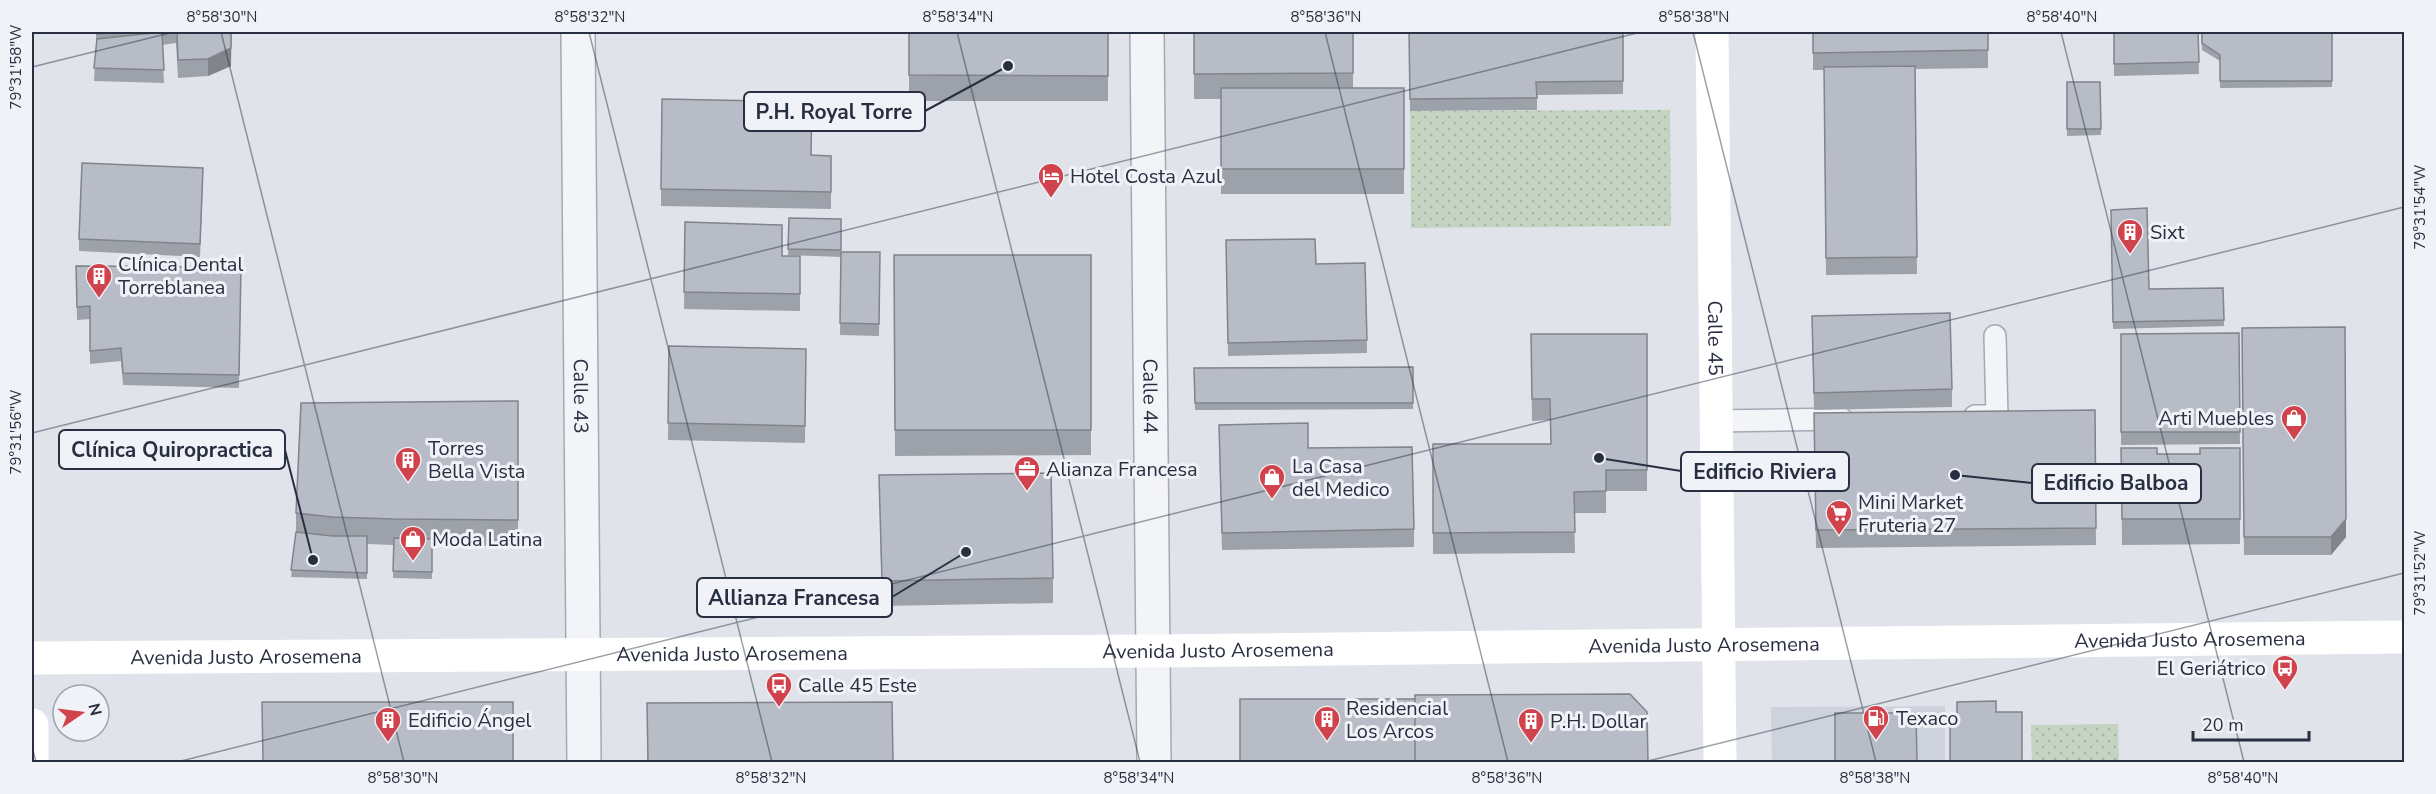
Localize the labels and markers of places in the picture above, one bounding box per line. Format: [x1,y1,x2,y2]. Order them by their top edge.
callout: P.H. Royal Torre [744,92,925,131]
hotel icon: Hotel Costa Azul [1036,161,1066,199]
place label: Hotel Costa Azul [1070,163,1222,190]
building icon: Sixt [2115,217,2145,255]
place label: Sixt [2150,219,2185,246]
place label: Clínica Dental Torreblanea [118,251,243,301]
building icon: Clínica Dental Torreblanea [84,261,114,299]
shop icon: Arti Muebles [2279,403,2309,441]
place label: Arti Muebles [2158,405,2274,432]
callout: Clínica Quiropractica [59,430,285,469]
place label: Torres Bella Vista [428,435,525,485]
building icon: Torres Bella Vista [393,445,423,483]
callout: Edificio Riviera [1681,452,1849,491]
place label: La Casa del Medico [1292,453,1390,503]
office icon: Alianza Francesa [1012,454,1042,492]
place label: Alianza Francesa [1046,456,1198,483]
shop icon: La Casa del Medico [1257,462,1287,500]
callout: Edificio Balboa [2032,464,2201,503]
place label: Mini Market Fruteria 27 [1858,489,1964,539]
supermarket icon: Mini Market Fruteria 27 [1824,498,1854,536]
shop icon: Moda Latina [398,524,428,562]
place label: Moda Latina [432,526,543,553]
callout: Allianza Francesa [697,578,892,617]
bus stop icon: El Geriátrico [2270,653,2300,691]
place label: El Geriátrico [2157,655,2266,682]
bus stop icon: Calle 45 Este [764,670,794,708]
place label: Calle 45 Este [798,672,917,699]
place label: Residencial Los Arcos [1346,695,1448,745]
fuel station icon: Texaco [1861,703,1891,741]
building icon: Residencial Los Arcos [1312,704,1342,742]
building icon: Edificio Ángel [373,705,403,743]
place label: Texaco [1896,705,1958,732]
building icon: P.H. Dollar [1516,706,1546,744]
place label: Edificio Ángel [408,707,532,734]
place label: P.H. Dollar [1550,708,1647,735]

